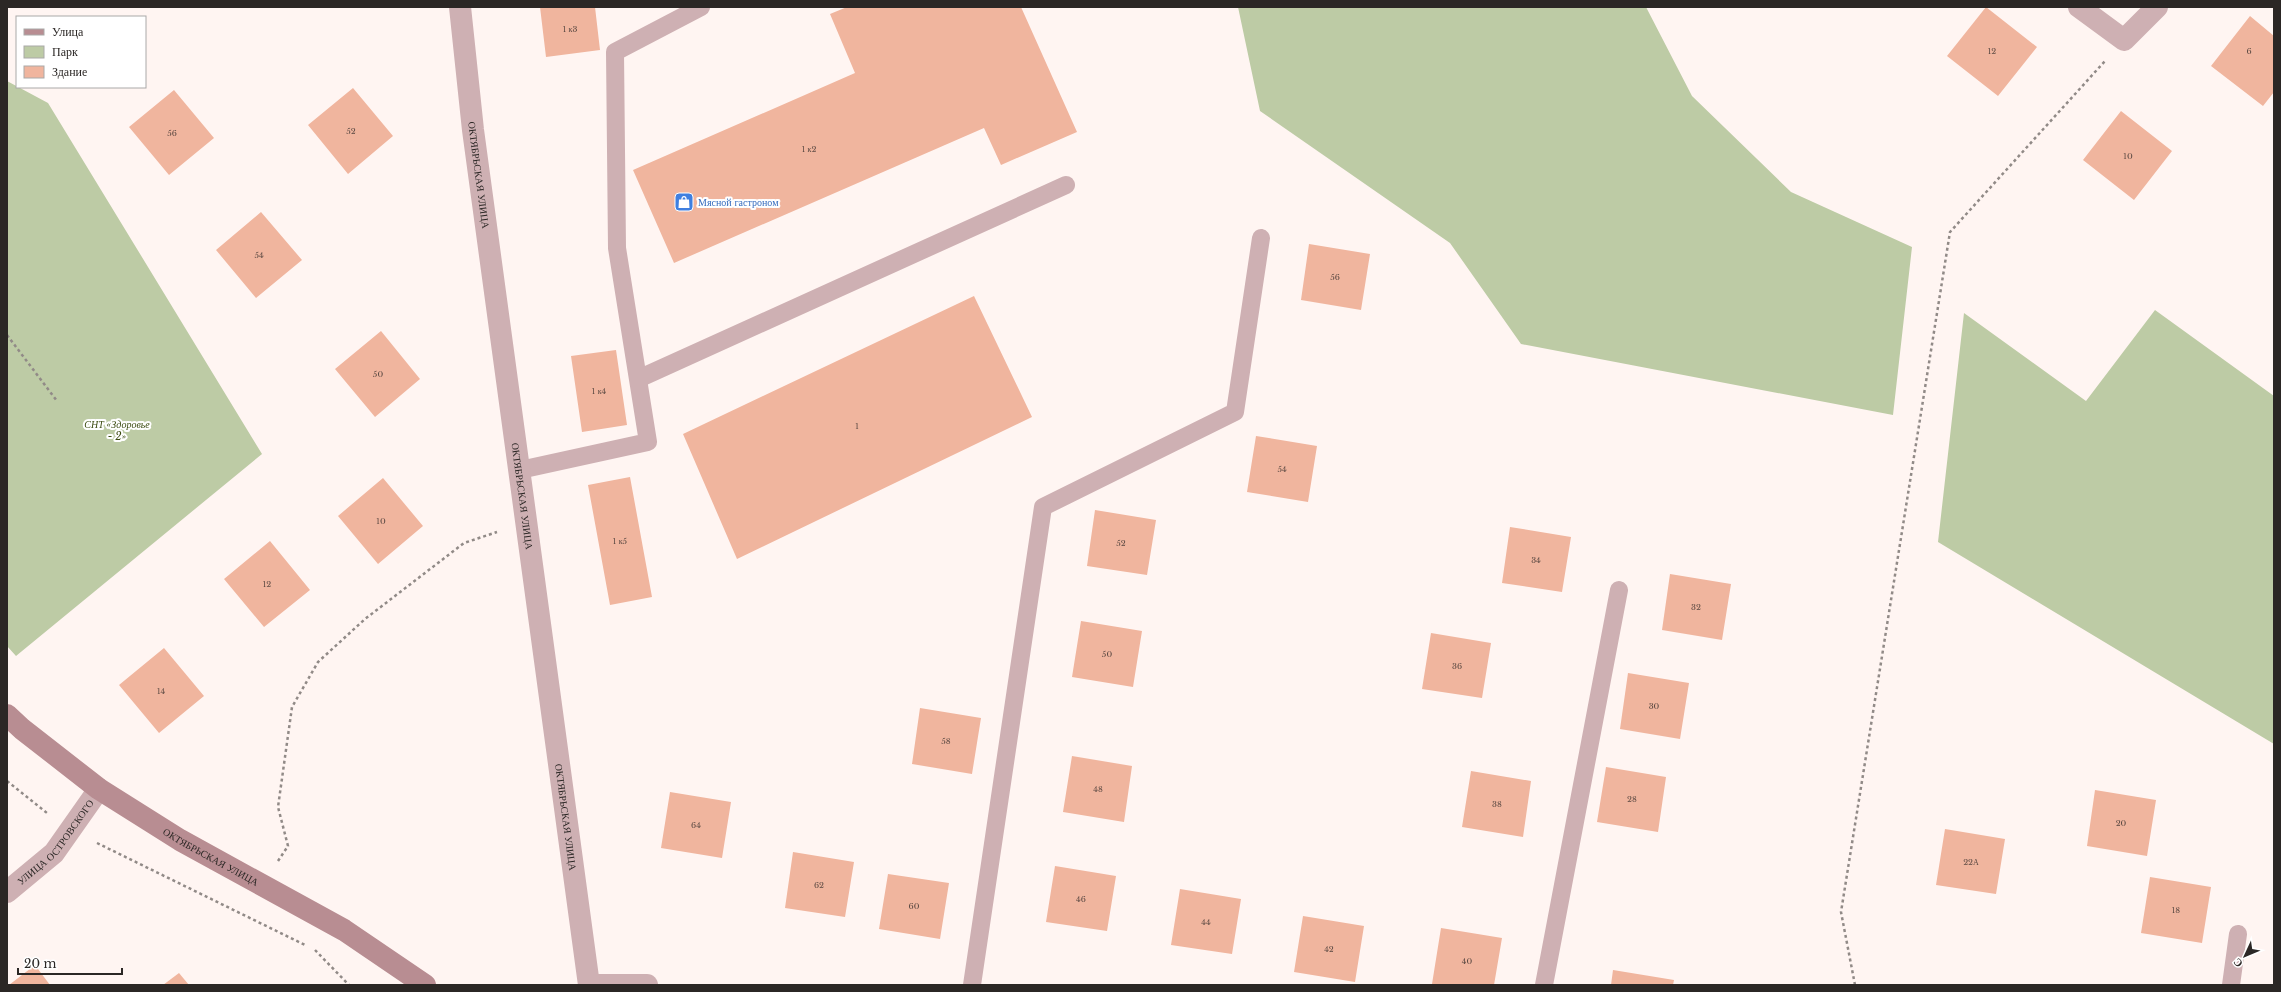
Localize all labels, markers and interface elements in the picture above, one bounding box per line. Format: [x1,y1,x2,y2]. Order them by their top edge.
legend [16,16,146,88]
text: Улица [52,24,84,39]
house number: 1 к3 [563,24,577,34]
text: Парк [52,44,78,59]
house number: 12 [1988,46,1996,56]
house number: 6 [2246,46,2252,56]
text: Здание [52,64,87,79]
street label: ОКТЯБРЬСКАЯ УЛИЦА [466,121,493,230]
house number: 52 [346,126,356,136]
house number: 56 [167,128,177,138]
house number: 1 к2 [802,144,816,154]
house number: 10 [2123,151,2133,161]
shop icon: Мясной гастроном [673,191,695,213]
place label: Мясной гастроном [698,196,779,209]
house number: 54 [254,250,264,260]
house number: 56 [1330,272,1340,282]
house number: 50 [373,369,383,379]
house number: 1 к4 [592,386,607,396]
park label: СНТ «Здоровье - 2» [84,418,150,443]
house number: 1 [855,421,859,431]
street label: ОКТЯБРЬСКАЯ УЛИЦА [509,442,536,551]
house number: 54 [1277,464,1287,474]
house number: 10 [376,516,386,526]
house number: 1 к5 [613,536,628,546]
house number: 52 [1116,538,1126,548]
house number: 34 [1531,555,1541,565]
house number: 12 [263,579,271,589]
house number: 32 [1691,602,1701,612]
house number: 50 [1102,649,1112,659]
house number: 36 [1452,661,1462,671]
house number: 14 [157,686,165,696]
house number: 30 [1649,701,1660,711]
house number: 58 [941,736,951,746]
street label: ОКТЯБРЬСКАЯ УЛИЦА [553,763,580,872]
house number: 48 [1093,784,1103,794]
house number: 28 [1627,794,1637,804]
street label: УЛИЦА ОСТРОВСКОГО [14,797,96,887]
house number: 38 [1492,799,1502,809]
house number: 20 [2116,818,2127,828]
house number: 64 [691,820,701,830]
street label: ОКТЯБРЬСКАЯ УЛИЦА [161,825,262,889]
house number: 22А [1963,857,1979,867]
house number: 62 [814,880,824,890]
house number: 46 [1076,894,1086,904]
house number: 60 [909,901,920,911]
house number: 18 [2172,905,2180,915]
house number: 44 [1201,917,1211,927]
north arrow [2225,936,2265,976]
house number: 42 [1324,944,1334,954]
scale bar [18,950,122,976]
text: С [2230,955,2246,971]
text: 20 m [24,956,56,971]
house number: 40 [1462,956,1472,966]

